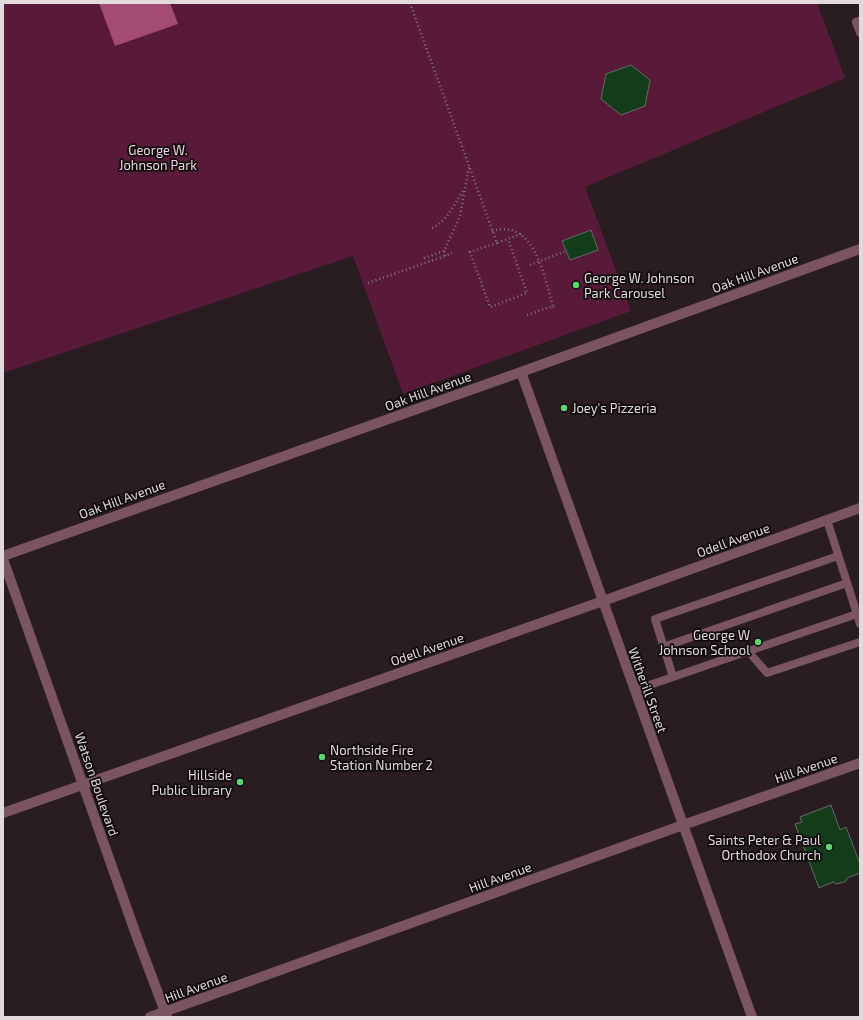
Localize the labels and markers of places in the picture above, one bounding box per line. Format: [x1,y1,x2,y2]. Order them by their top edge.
place label: George W. Johnson Park Carousel [584,270,695,301]
marker: George W. Johnson Park Carousel [571,280,581,290]
place label: Joey's Pizzeria [572,400,657,416]
marker: Joey's Pizzeria [559,403,569,413]
place label: George W Johnson School [659,627,750,658]
marker: George W Johnson School [753,637,763,647]
place label: Northside Fire Station Number 2 [330,742,433,773]
marker: Northside Fire Station Number 2 [317,752,327,762]
place label: Hillside Public Library [151,767,232,798]
marker: Hillside Public Library [235,777,245,787]
place label: Saints Peter & Paul Orthodox Church [708,832,821,863]
marker: Saints Peter & Paul Orthodox Church [824,842,834,852]

